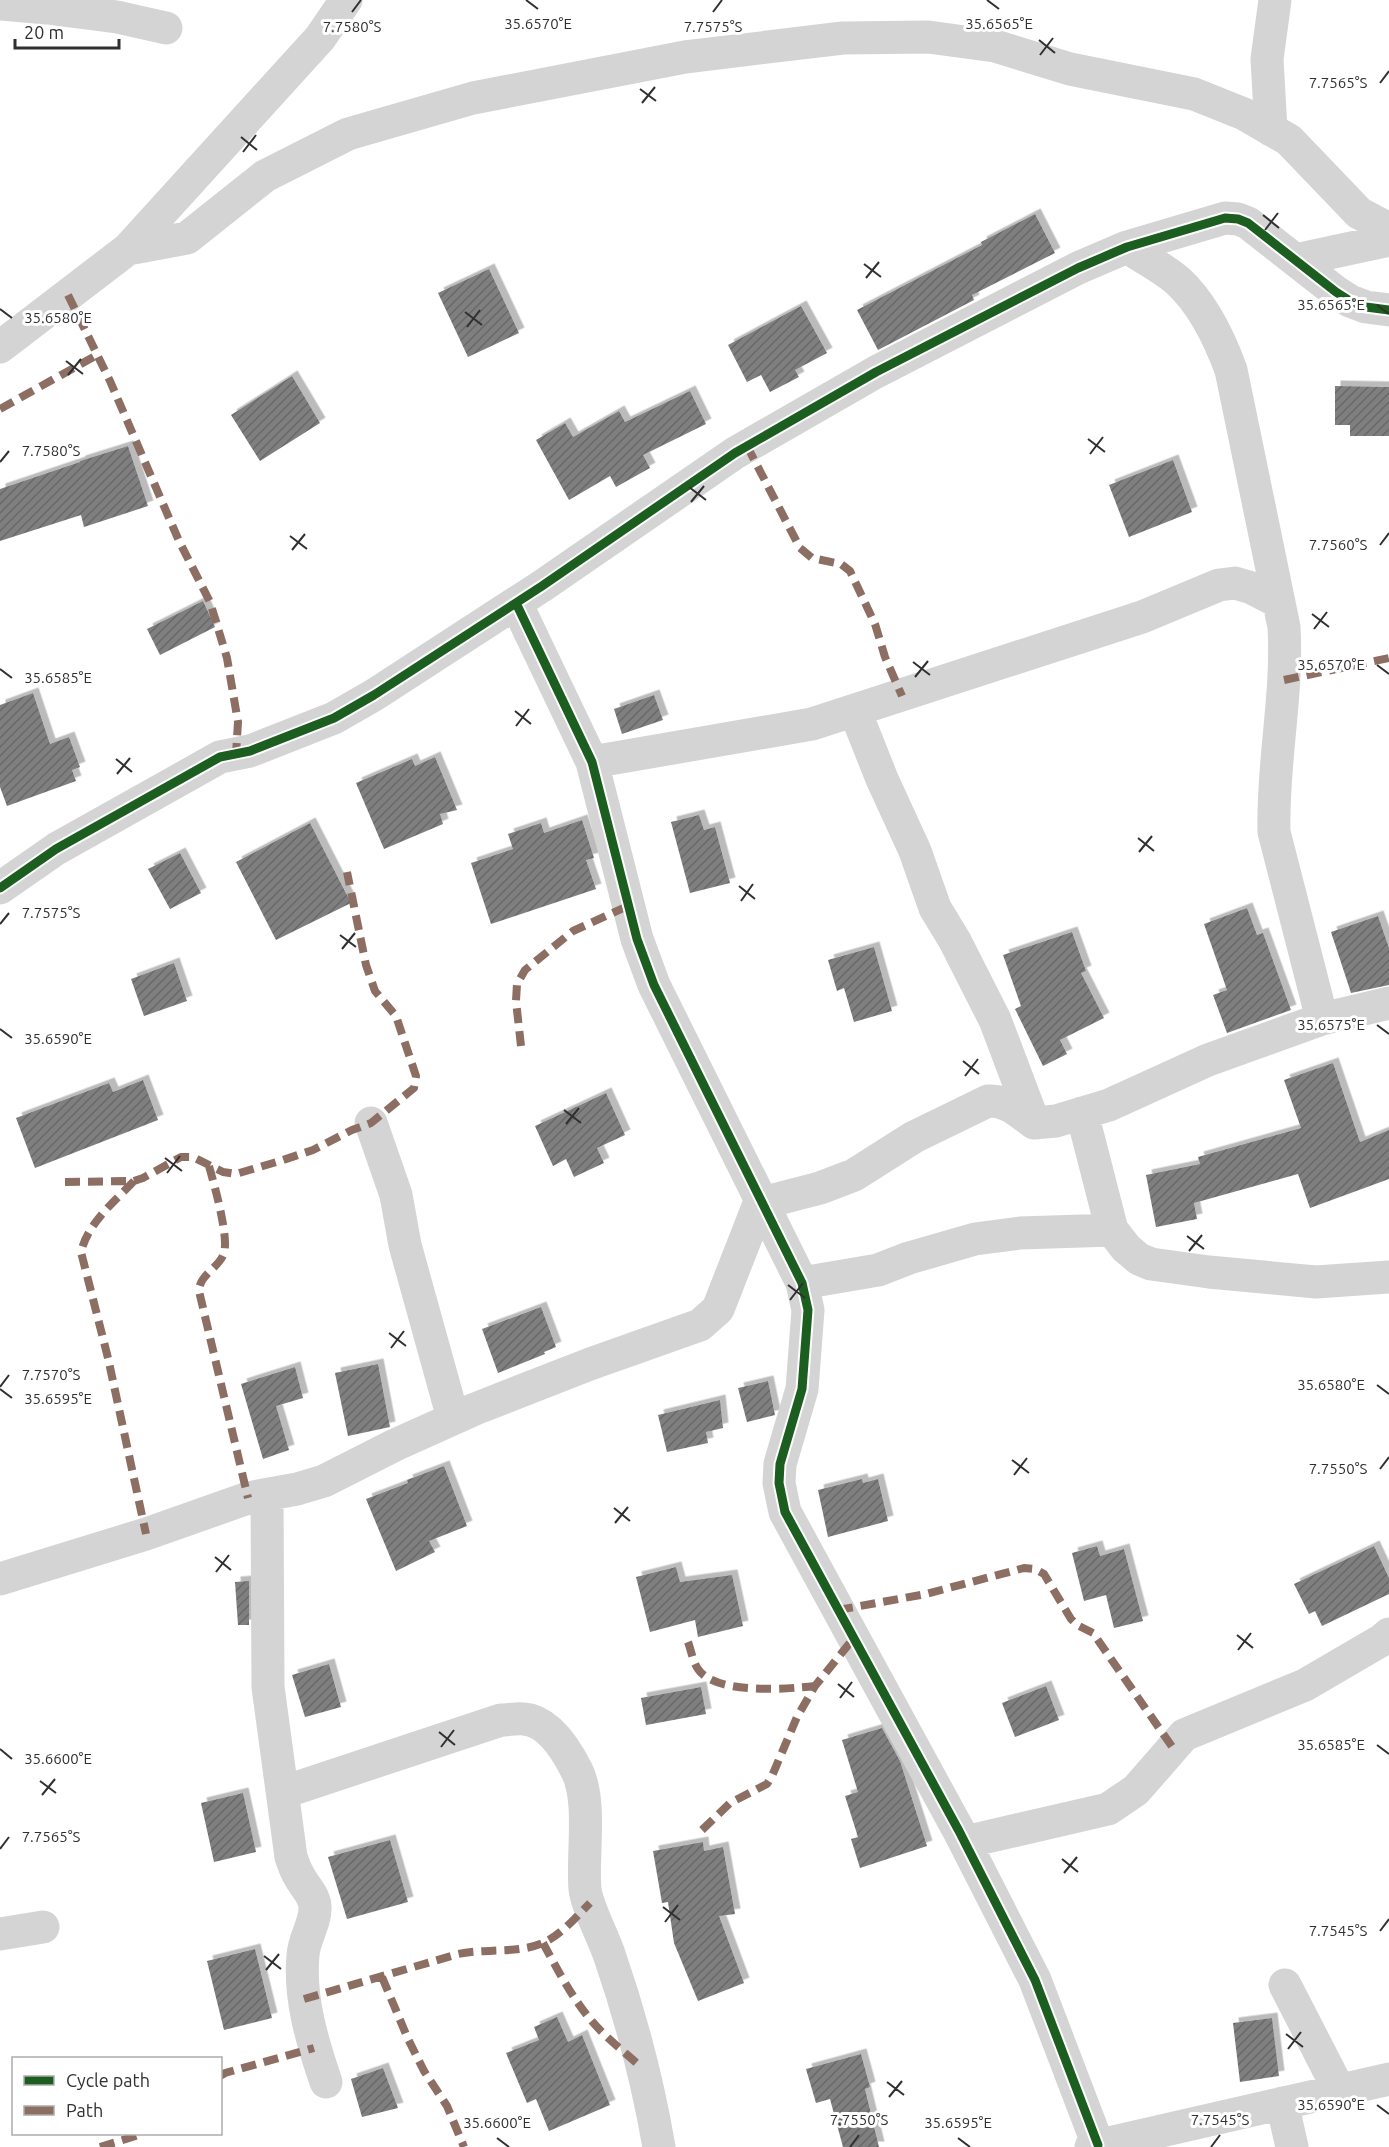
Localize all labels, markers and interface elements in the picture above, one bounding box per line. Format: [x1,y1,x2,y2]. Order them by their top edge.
scale bar [15,12,118,50]
text: 35.6570°E [504,15,572,32]
text: 35.6565°E [965,15,1033,32]
text: 7.7580°S [323,18,381,35]
text: 7.7575°S [684,18,742,35]
text: 20 m [24,22,64,42]
text: 7.7565°S [1309,74,1367,91]
text: 35.6565°E [1297,296,1365,313]
text: 35.6580°E [24,309,92,326]
text: 7.7580°S [22,442,80,459]
text: 7.7560°S [1309,536,1367,553]
text: 35.6570°E [1297,656,1365,673]
text: 35.6585°E [24,669,92,686]
text: 7.7575°S [22,904,80,921]
text: 35.6575°E [1297,1016,1365,1033]
text: 35.6590°E [24,1030,92,1047]
text: 7.7570°S [22,1366,80,1383]
text: 35.6580°E [1297,1376,1365,1393]
text: 35.6595°E [24,1390,92,1407]
text: 7.7550°S [1309,1460,1367,1477]
text: 35.6585°E [1297,1736,1365,1753]
text: 35.6600°E [24,1750,92,1767]
text: 7.7565°S [22,1828,80,1845]
text: 7.7545°S [1309,1922,1367,1939]
legend [12,2057,222,2135]
text: Cycle path [66,2070,150,2090]
text: 35.6590°E [1297,2096,1365,2113]
text: Path [66,2100,103,2120]
text: 7.7550°S [830,2111,888,2128]
text: 7.7545°S [1191,2111,1249,2128]
text: 35.6600°E [463,2114,531,2131]
text: 35.6595°E [924,2114,992,2131]

